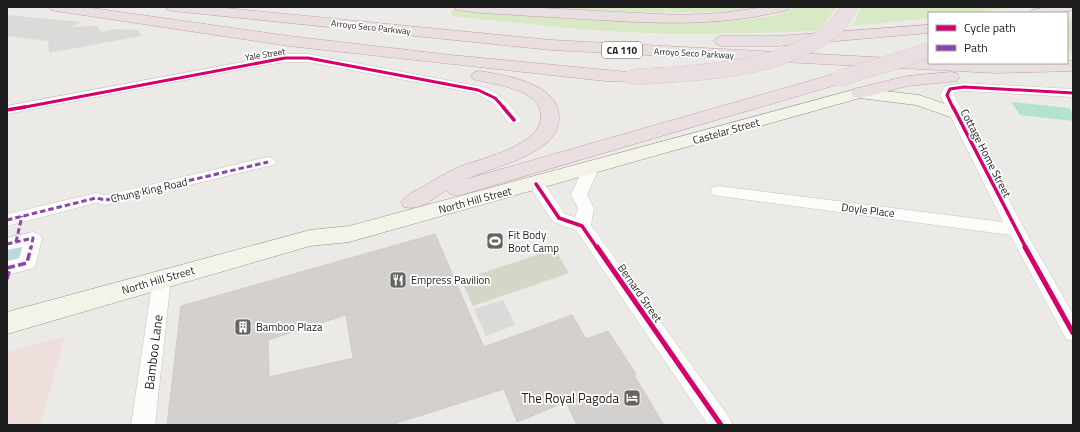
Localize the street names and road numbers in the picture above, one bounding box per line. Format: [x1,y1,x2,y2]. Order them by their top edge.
street label: Arroyo Seco Parkway [331,16,412,38]
road number: CA 110 [602,42,642,58]
street label: Yale Street [244,44,287,64]
street label: Arroyo Seco Parkway [654,44,735,62]
street label: Cottage Home Street [957,106,1015,200]
street label: Castelar Street [691,114,761,148]
street label: Chung King Road [109,173,189,207]
street label: North Hill Street [437,183,513,217]
street label: Doyle Place [840,199,896,221]
street label: Bernard Street [614,261,666,325]
street label: North Hill Street [120,262,196,298]
street label: Bamboo Lane [138,314,168,390]

